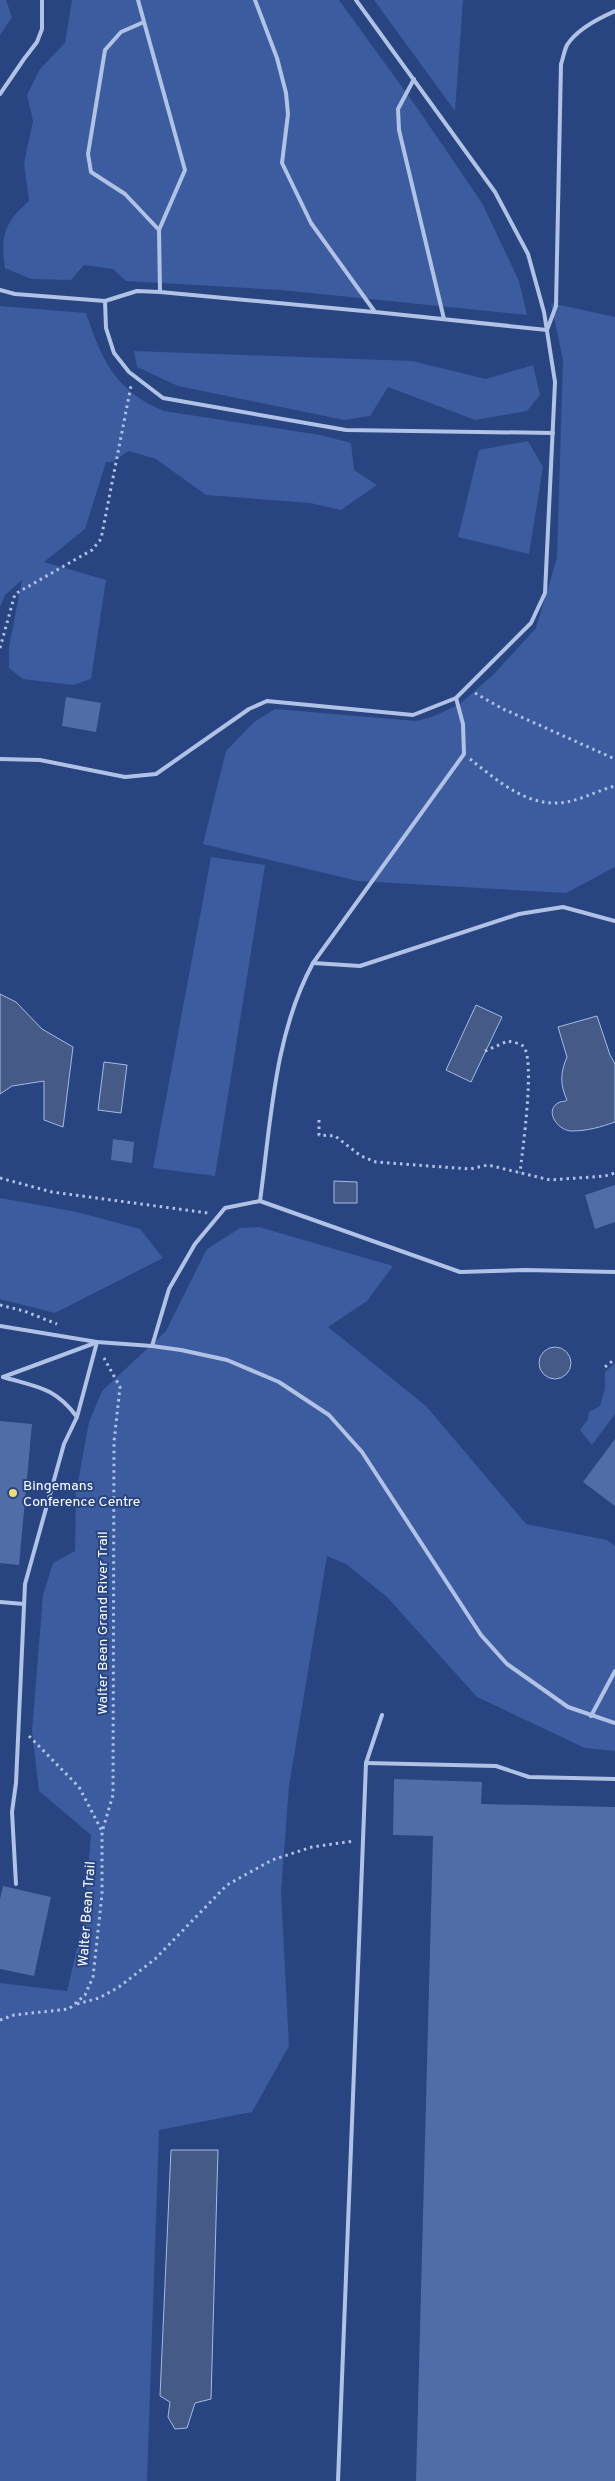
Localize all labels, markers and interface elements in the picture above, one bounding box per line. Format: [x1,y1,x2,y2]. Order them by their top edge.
place label: Bingemans Conference Centre [23,1478,140,1511]
marker: Bingemans Conference Centre [7,1487,19,1499]
street label: Walter Bean Grand River Trail [95,1531,112,1715]
street label: Walter Bean Trail [75,1861,100,1967]

